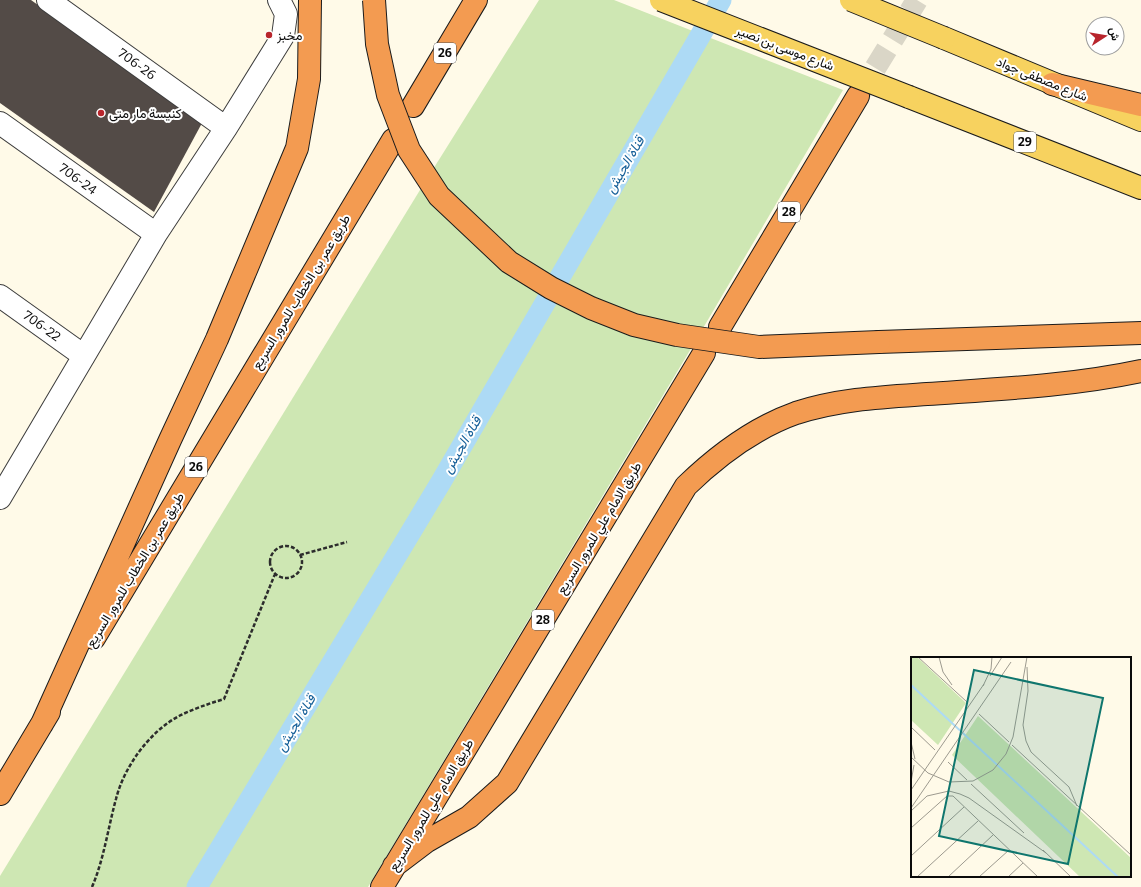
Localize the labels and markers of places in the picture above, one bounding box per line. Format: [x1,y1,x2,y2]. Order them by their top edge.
place label: مخبز [276,28,302,44]
marker: مخبز [264,30,274,40]
place label: كنيسة مار متى [109,106,182,122]
marker: كنيسة مار متى [96,108,106,118]

